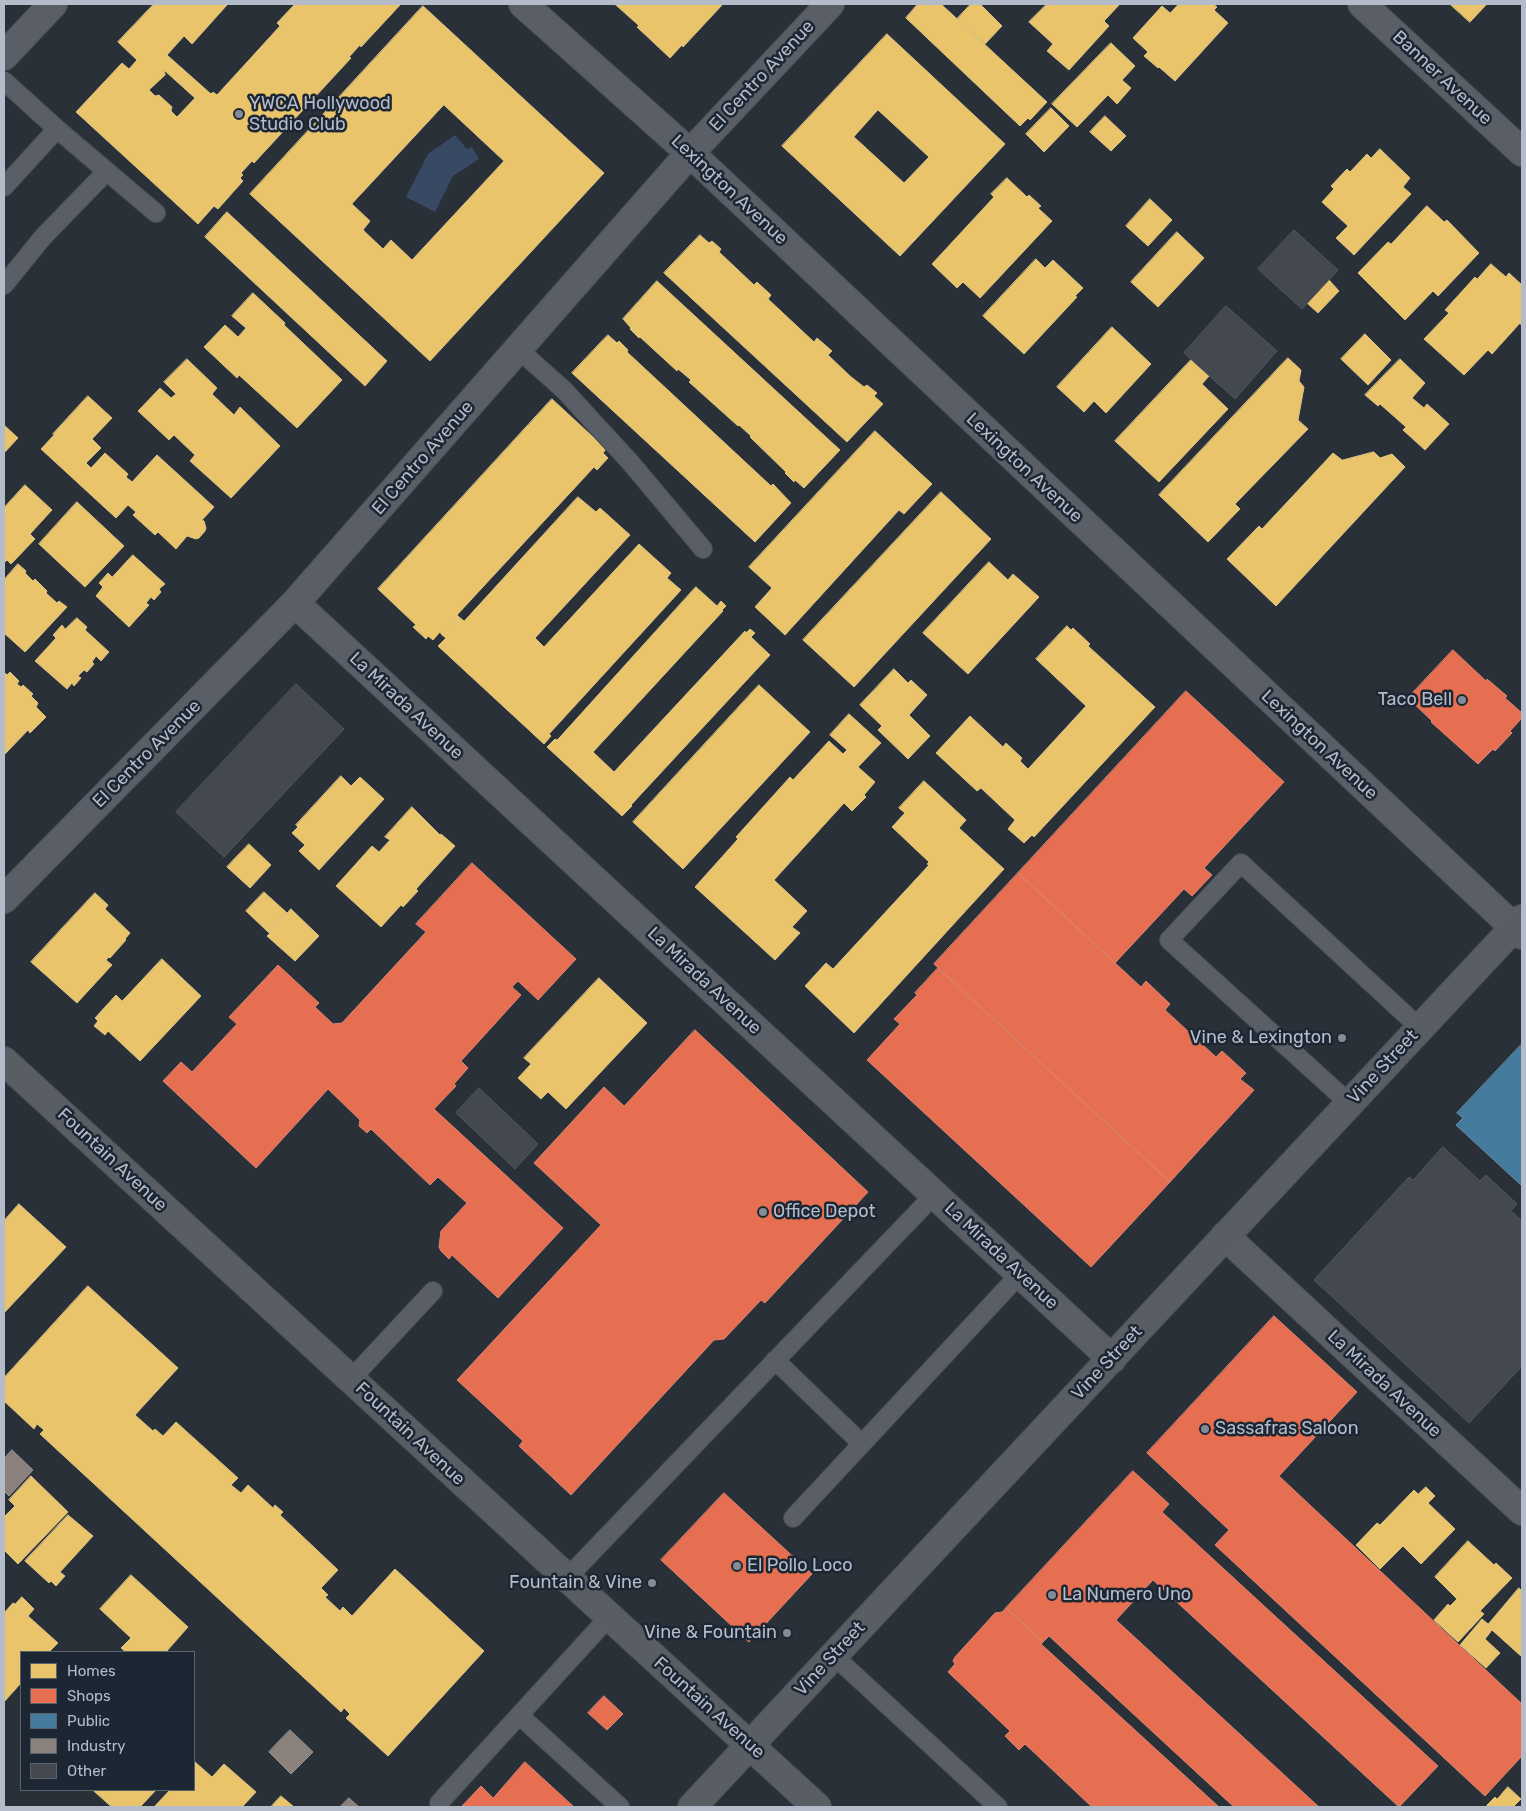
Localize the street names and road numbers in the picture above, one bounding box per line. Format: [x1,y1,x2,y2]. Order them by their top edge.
street label: El Centro Avenue [705,16,819,136]
street label: Banner Avenue [1388,26,1496,130]
street label: Lexington Avenue [666,131,792,249]
street label: El Centro Avenue [368,397,478,519]
street label: Lexington Avenue [961,409,1087,527]
street label: La Mirada Avenue [345,648,467,764]
street label: Lexington Avenue [1256,686,1382,804]
street label: El Centro Avenue [88,695,206,813]
street label: La Mirada Avenue [643,923,765,1039]
street label: Vine Street [1343,1025,1423,1109]
street label: Fountain Avenue [53,1104,171,1216]
street label: La Mirada Avenue [940,1198,1062,1314]
street label: Vine Street [1067,1321,1147,1405]
street label: La Mirada Avenue [1323,1326,1445,1442]
street label: Fountain Avenue [351,1378,469,1490]
street label: Vine Street [790,1617,870,1701]
street label: Fountain Avenue [649,1652,769,1764]

